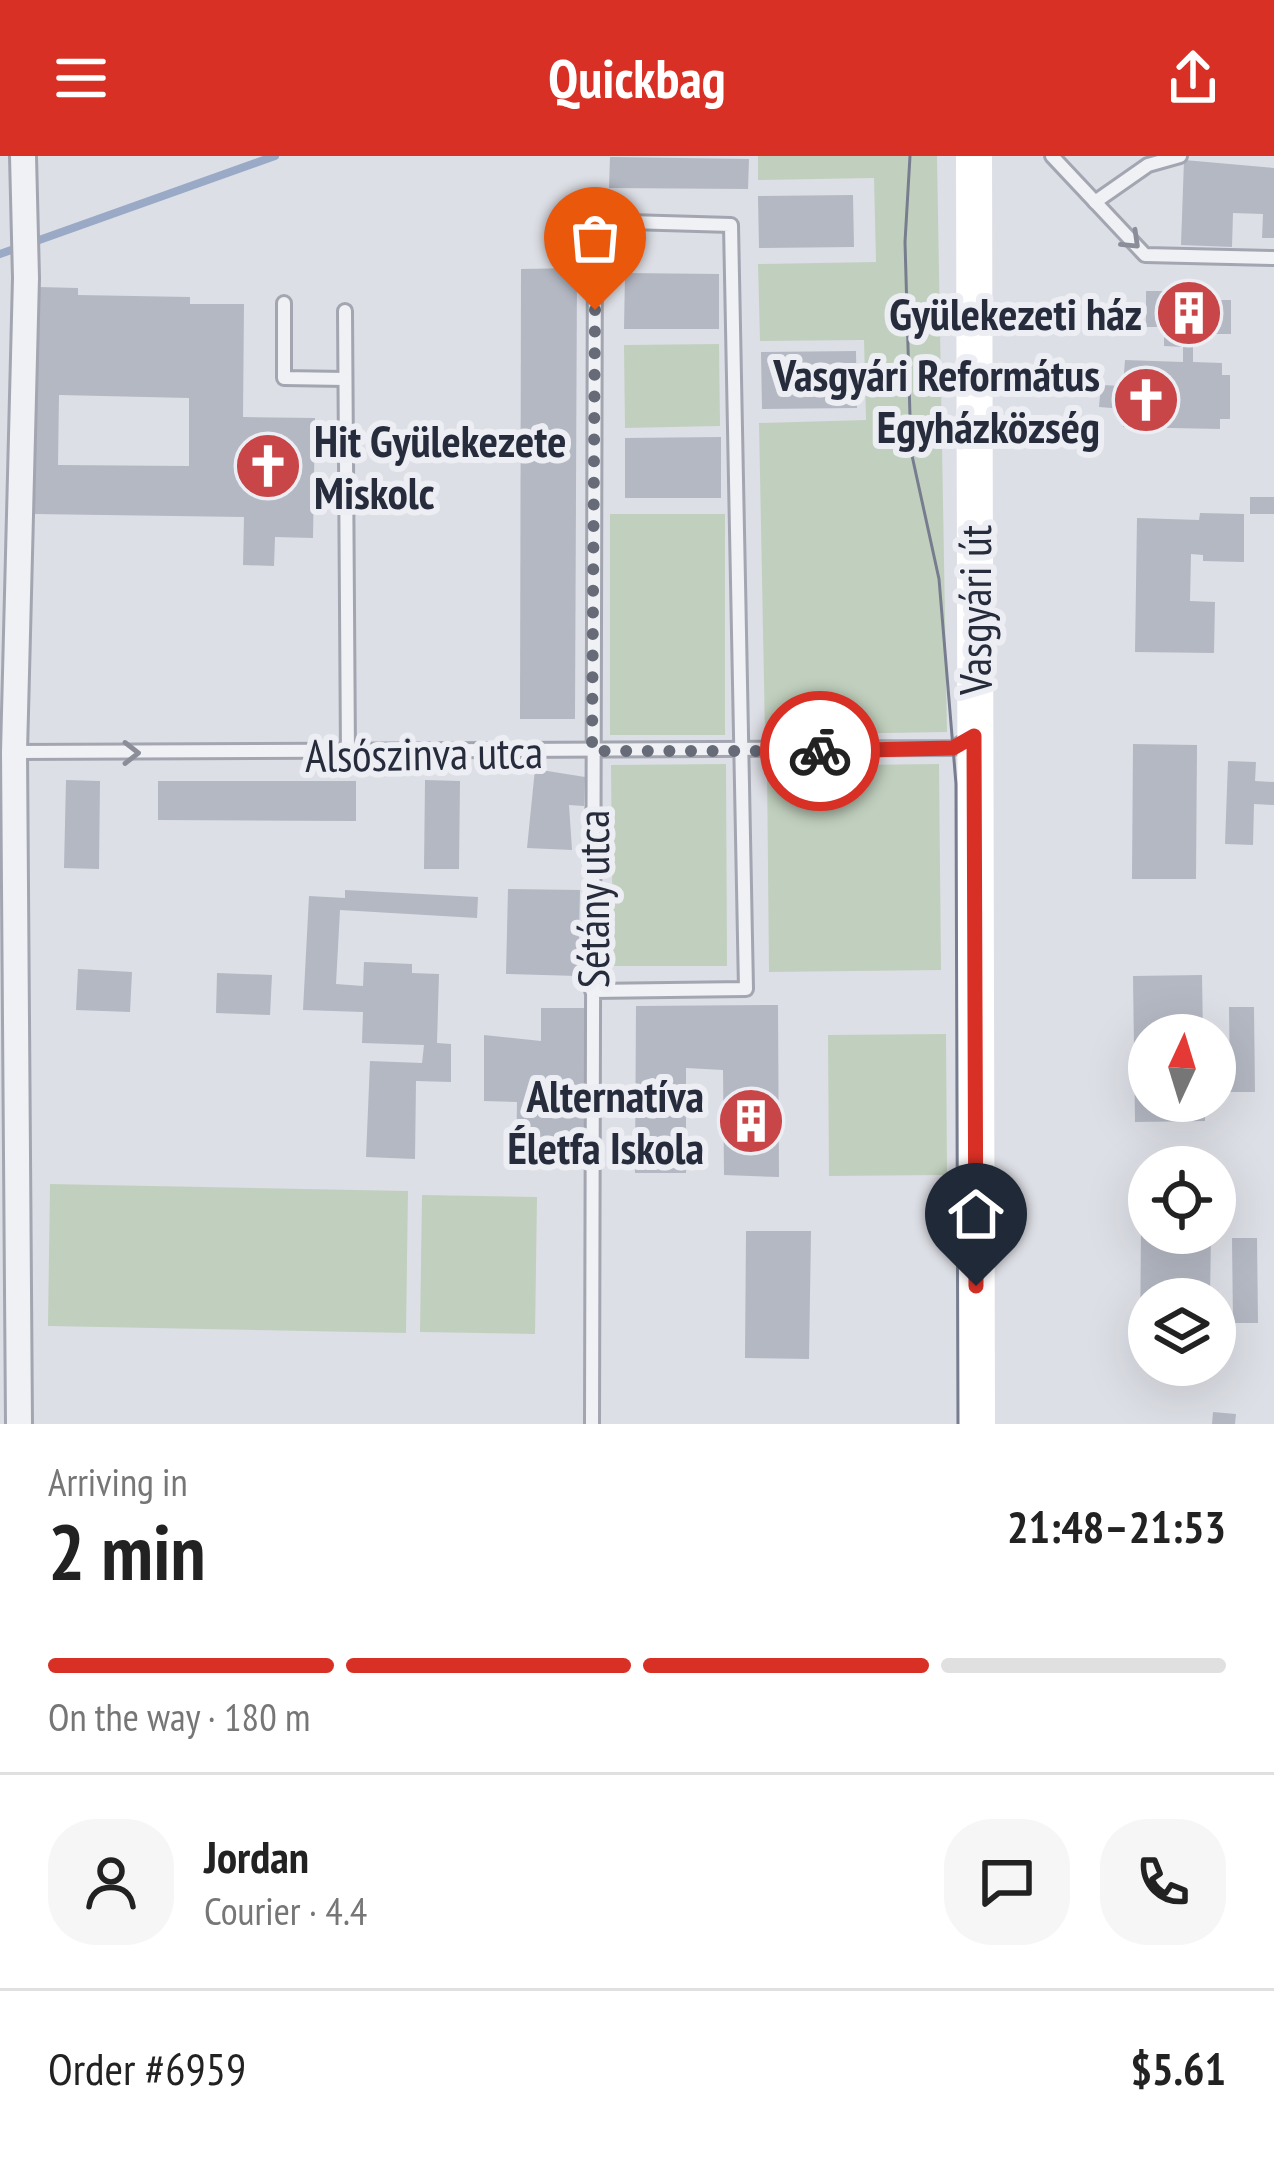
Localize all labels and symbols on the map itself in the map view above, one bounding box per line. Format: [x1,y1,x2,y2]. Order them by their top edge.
pin [544,187,646,310]
one-way arrow [1118,226,1140,248]
building icon: Gyülekezeti ház [1154,278,1224,348]
place label: Gyülekezeti ház [889,284,1142,342]
place label: Vasgyári Református Egyházközség [772,345,1100,455]
church icon: Vasgyári Református Egyházközség [1111,365,1181,435]
place label: Hit Gyülekezete Miskolc [314,411,567,521]
church icon: Hit Gyülekezete Miskolc [233,431,303,501]
street label: Vasgyári út [945,524,1003,696]
courier [760,691,880,811]
street label: Alsószinva utca [305,722,543,784]
one-way arrow [123,740,141,766]
street label: Sétány utca [563,810,621,988]
north arrow [1128,1014,1236,1122]
place label: Alternatíva Életfa Iskola [507,1066,704,1176]
building icon: Alternatíva Életfa Iskola [716,1086,786,1156]
pin [925,1163,1027,1286]

